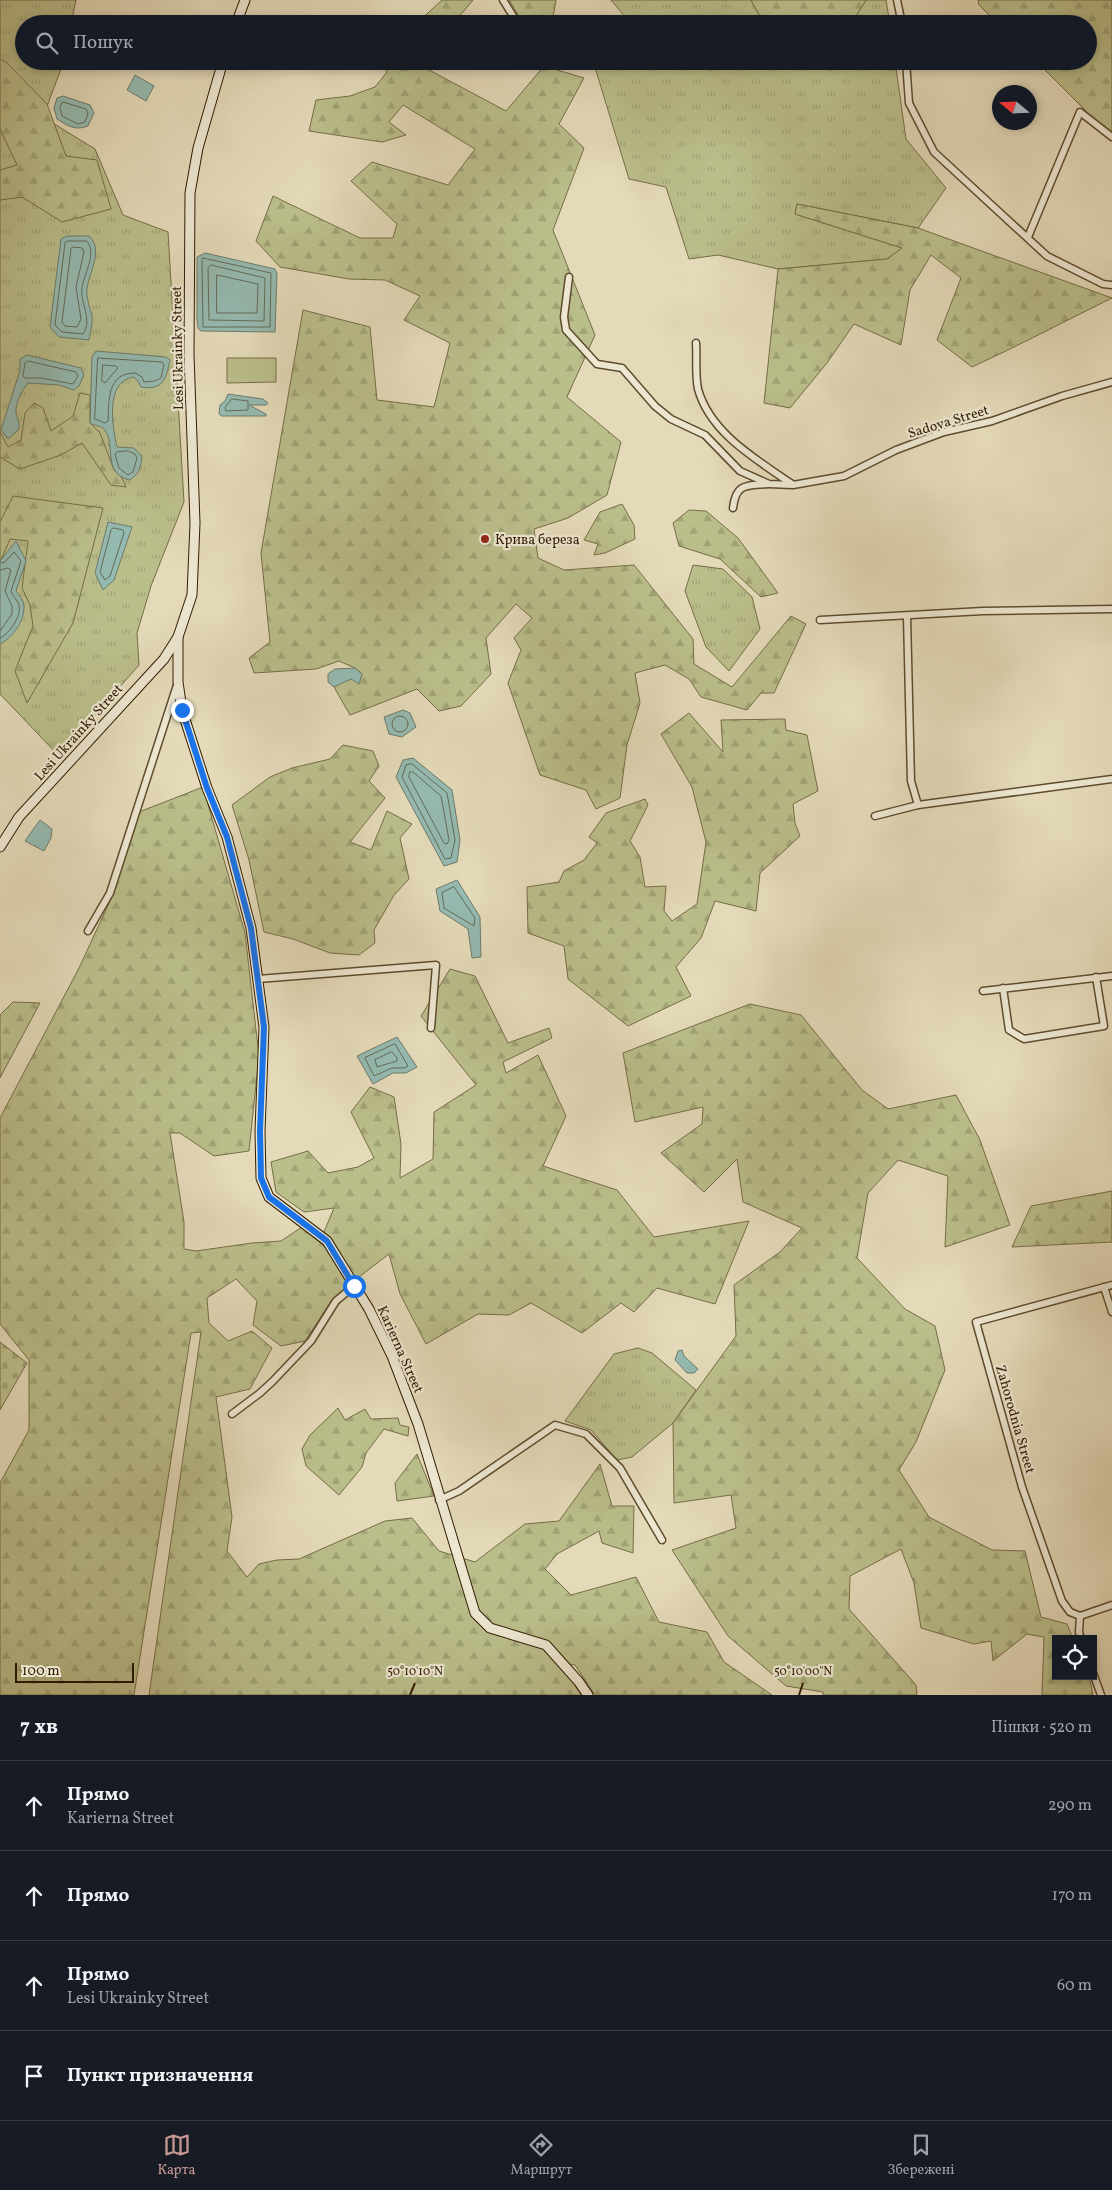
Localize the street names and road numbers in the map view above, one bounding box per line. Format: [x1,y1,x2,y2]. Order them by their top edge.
street label: Lesi Ukrainky Street [168,286,189,410]
street label: Sadova Street [906,401,991,444]
street label: Lesi Ukrainky Street [30,680,128,786]
street label: Karierna Street [372,1303,427,1396]
street label: Zahorodnia Street [990,1363,1039,1476]

